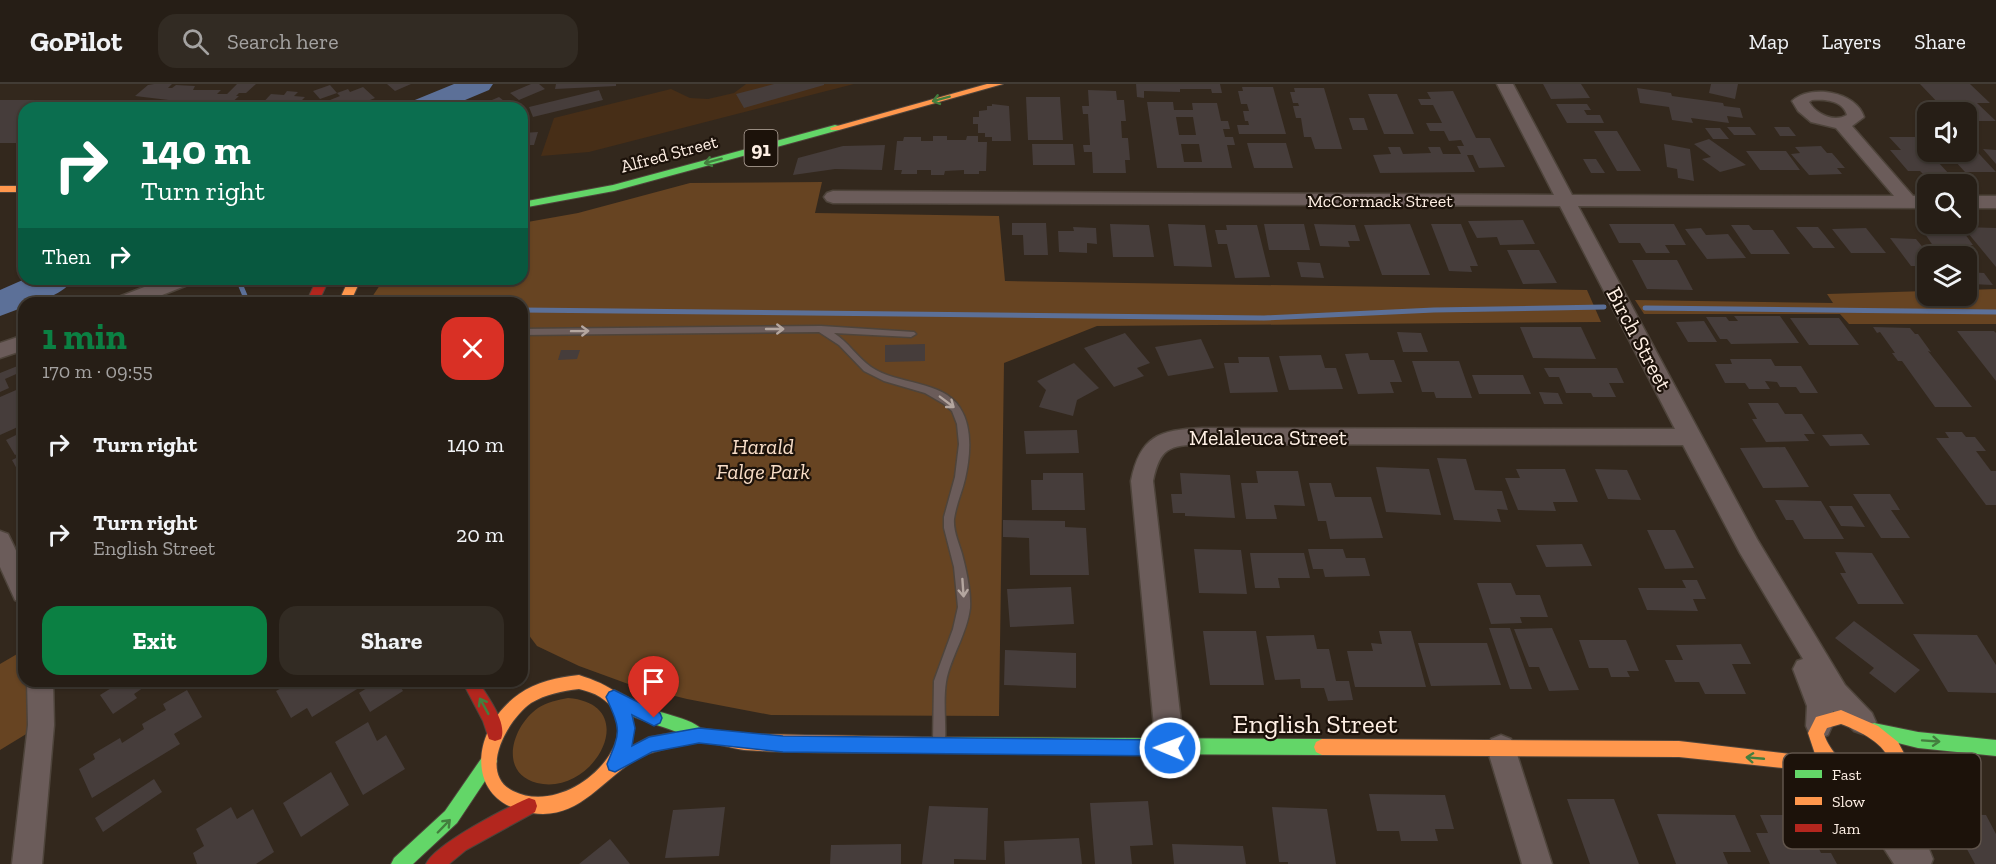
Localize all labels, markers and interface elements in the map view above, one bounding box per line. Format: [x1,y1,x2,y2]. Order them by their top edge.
search box [158,14,578,68]
text: GoPilot [30,25,122,58]
icon: search [179,25,212,58]
text: Search here [227,28,338,55]
text: Map [1749,29,1789,54]
text: Layers [1822,29,1881,54]
text: Share [1914,29,1966,54]
one-way arrow [932,94,951,106]
map controls [1917,102,1977,306]
button: sound [1917,102,1977,162]
text: 140 m [141,124,251,175]
icon: right [42,126,120,204]
street label: Alfred Street [618,130,720,178]
road number: 91 [744,130,777,166]
one-way arrow [703,156,722,167]
button: search [1917,174,1977,234]
text: Turn right [141,175,265,207]
street label: McCormack Street [1307,190,1453,212]
icon: right [103,240,136,273]
text: Then [42,243,91,270]
button: layers [1917,246,1977,306]
street label: Birch Street [1600,282,1678,396]
text: 1 min [42,315,127,358]
button: close [441,317,504,380]
one-way arrow [765,323,785,335]
one-way arrow [570,325,590,337]
text: 170 m · 09:55 [42,359,153,383]
one-way arrow [939,396,955,409]
street label: Melaleuca Street [1189,424,1348,451]
icon: right [42,428,75,461]
text: Turn right [93,431,197,458]
text: 140 m [447,431,504,458]
park label: Harald Falge Park [716,433,810,485]
text: Turn right [93,509,197,536]
icon: right [42,518,75,551]
text: 20 m [456,521,504,548]
text: English Street [93,536,215,560]
one-way arrow [958,578,969,597]
button: Exit [42,606,267,675]
button: Share [279,606,504,675]
pin [628,656,679,718]
icon: arrive [637,665,670,698]
one-way arrow [478,698,489,716]
street label: English Street [1233,708,1397,740]
position arrow [1138,716,1202,780]
one-way arrow [1921,736,1941,747]
one-way arrow [1746,752,1766,763]
legend [1783,753,1981,849]
text: Fast [1832,765,1861,784]
text: Slow [1832,792,1866,811]
one-way arrow [437,818,452,833]
text: Jam [1832,819,1861,838]

